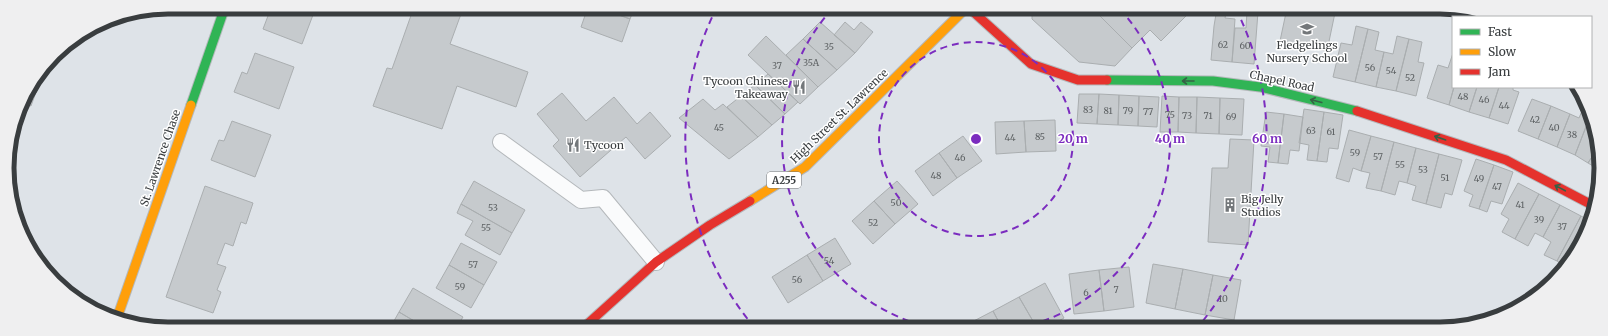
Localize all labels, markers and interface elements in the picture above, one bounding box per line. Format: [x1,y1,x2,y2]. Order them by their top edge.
legend [1452,16,1592,88]
school or university icon: Fledgelings Nursery School [1299,21,1315,37]
text: Fast [1488,24,1512,39]
place label: Fledgelings Nursery School [1266,38,1348,65]
house number: 62 [1218,39,1228,50]
house number: 60 [1239,40,1251,51]
house number: 35 [824,41,834,52]
text: Slow [1488,44,1517,59]
house number: 35A [803,57,820,68]
house number: 37 [772,60,782,71]
house number: 56 [1365,62,1376,73]
text: Jam [1487,64,1511,79]
house number: 54 [1386,65,1397,76]
street label: High Street St. Lawrence [787,66,891,166]
street label: Chapel Road [1248,67,1316,95]
house number: 52 [1405,72,1415,83]
place label: Tycoon Chinese Takeaway [703,74,789,101]
one-way arrow [1182,77,1195,85]
restaurant icon: Tycoon Chinese Takeaway [791,79,807,95]
house number: 48 [1458,91,1468,102]
house number: 46 [1479,94,1490,105]
one-way arrow [1310,96,1323,104]
house number: 44 [1498,100,1510,111]
house number: 83 [1083,104,1093,115]
house number: 81 [1103,105,1113,116]
house number: 79 [1123,105,1133,116]
house number: 77 [1143,106,1153,117]
street label: St. Lawrence Chase [137,107,183,208]
house number: 75 [1165,109,1175,120]
house number: 73 [1182,110,1192,121]
house number: 71 [1203,110,1213,121]
house number: 69 [1226,111,1236,122]
house number: 42 [1530,114,1540,125]
house number: 45 [714,122,724,133]
house number: 40 [1548,122,1560,133]
house number: 63 [1306,125,1316,136]
house number: 61 [1327,126,1335,137]
house number: 38 [1567,129,1577,140]
house number: 85 [1035,131,1045,142]
text: 20 m [1058,131,1088,146]
text: 40 m [1155,131,1185,146]
text: 60 m [1252,131,1282,146]
centre of rings [969,132,983,146]
house number: 44 [1004,132,1016,143]
one-way arrow [1434,134,1447,141]
restaurant icon: Tycoon [565,137,581,153]
place label: Tycoon [584,138,625,152]
house number: 59 [1350,147,1360,158]
house number: 57 [1373,151,1383,162]
house number: 46 [955,152,966,163]
house number: 55 [1395,159,1405,170]
house number: 53 [1418,164,1428,175]
house number: 48 [931,170,941,181]
road number: A255 [767,172,801,188]
house number: 51 [1441,172,1449,183]
house number: 49 [1474,173,1484,184]
house number: 47 [1492,181,1502,192]
one-way arrow [1554,184,1566,191]
place label: Big Jelly Studios [1241,192,1284,219]
house number: 50 [891,197,902,208]
building icon: Big Jelly Studios [1222,197,1238,213]
house number: 41 [1516,199,1524,210]
house number: 53 [488,202,498,213]
house number: 39 [1534,214,1544,225]
house number: 52 [868,217,878,228]
house number: 37 [1557,221,1567,232]
house number: 55 [481,222,491,233]
house number: 54 [824,255,835,266]
house number: 57 [468,259,478,270]
house number: 56 [792,274,803,285]
house number: 59 [455,281,465,292]
house number: 7 [1113,284,1119,295]
house number: 6 [1083,287,1089,298]
house number: 10 [1218,293,1228,304]

